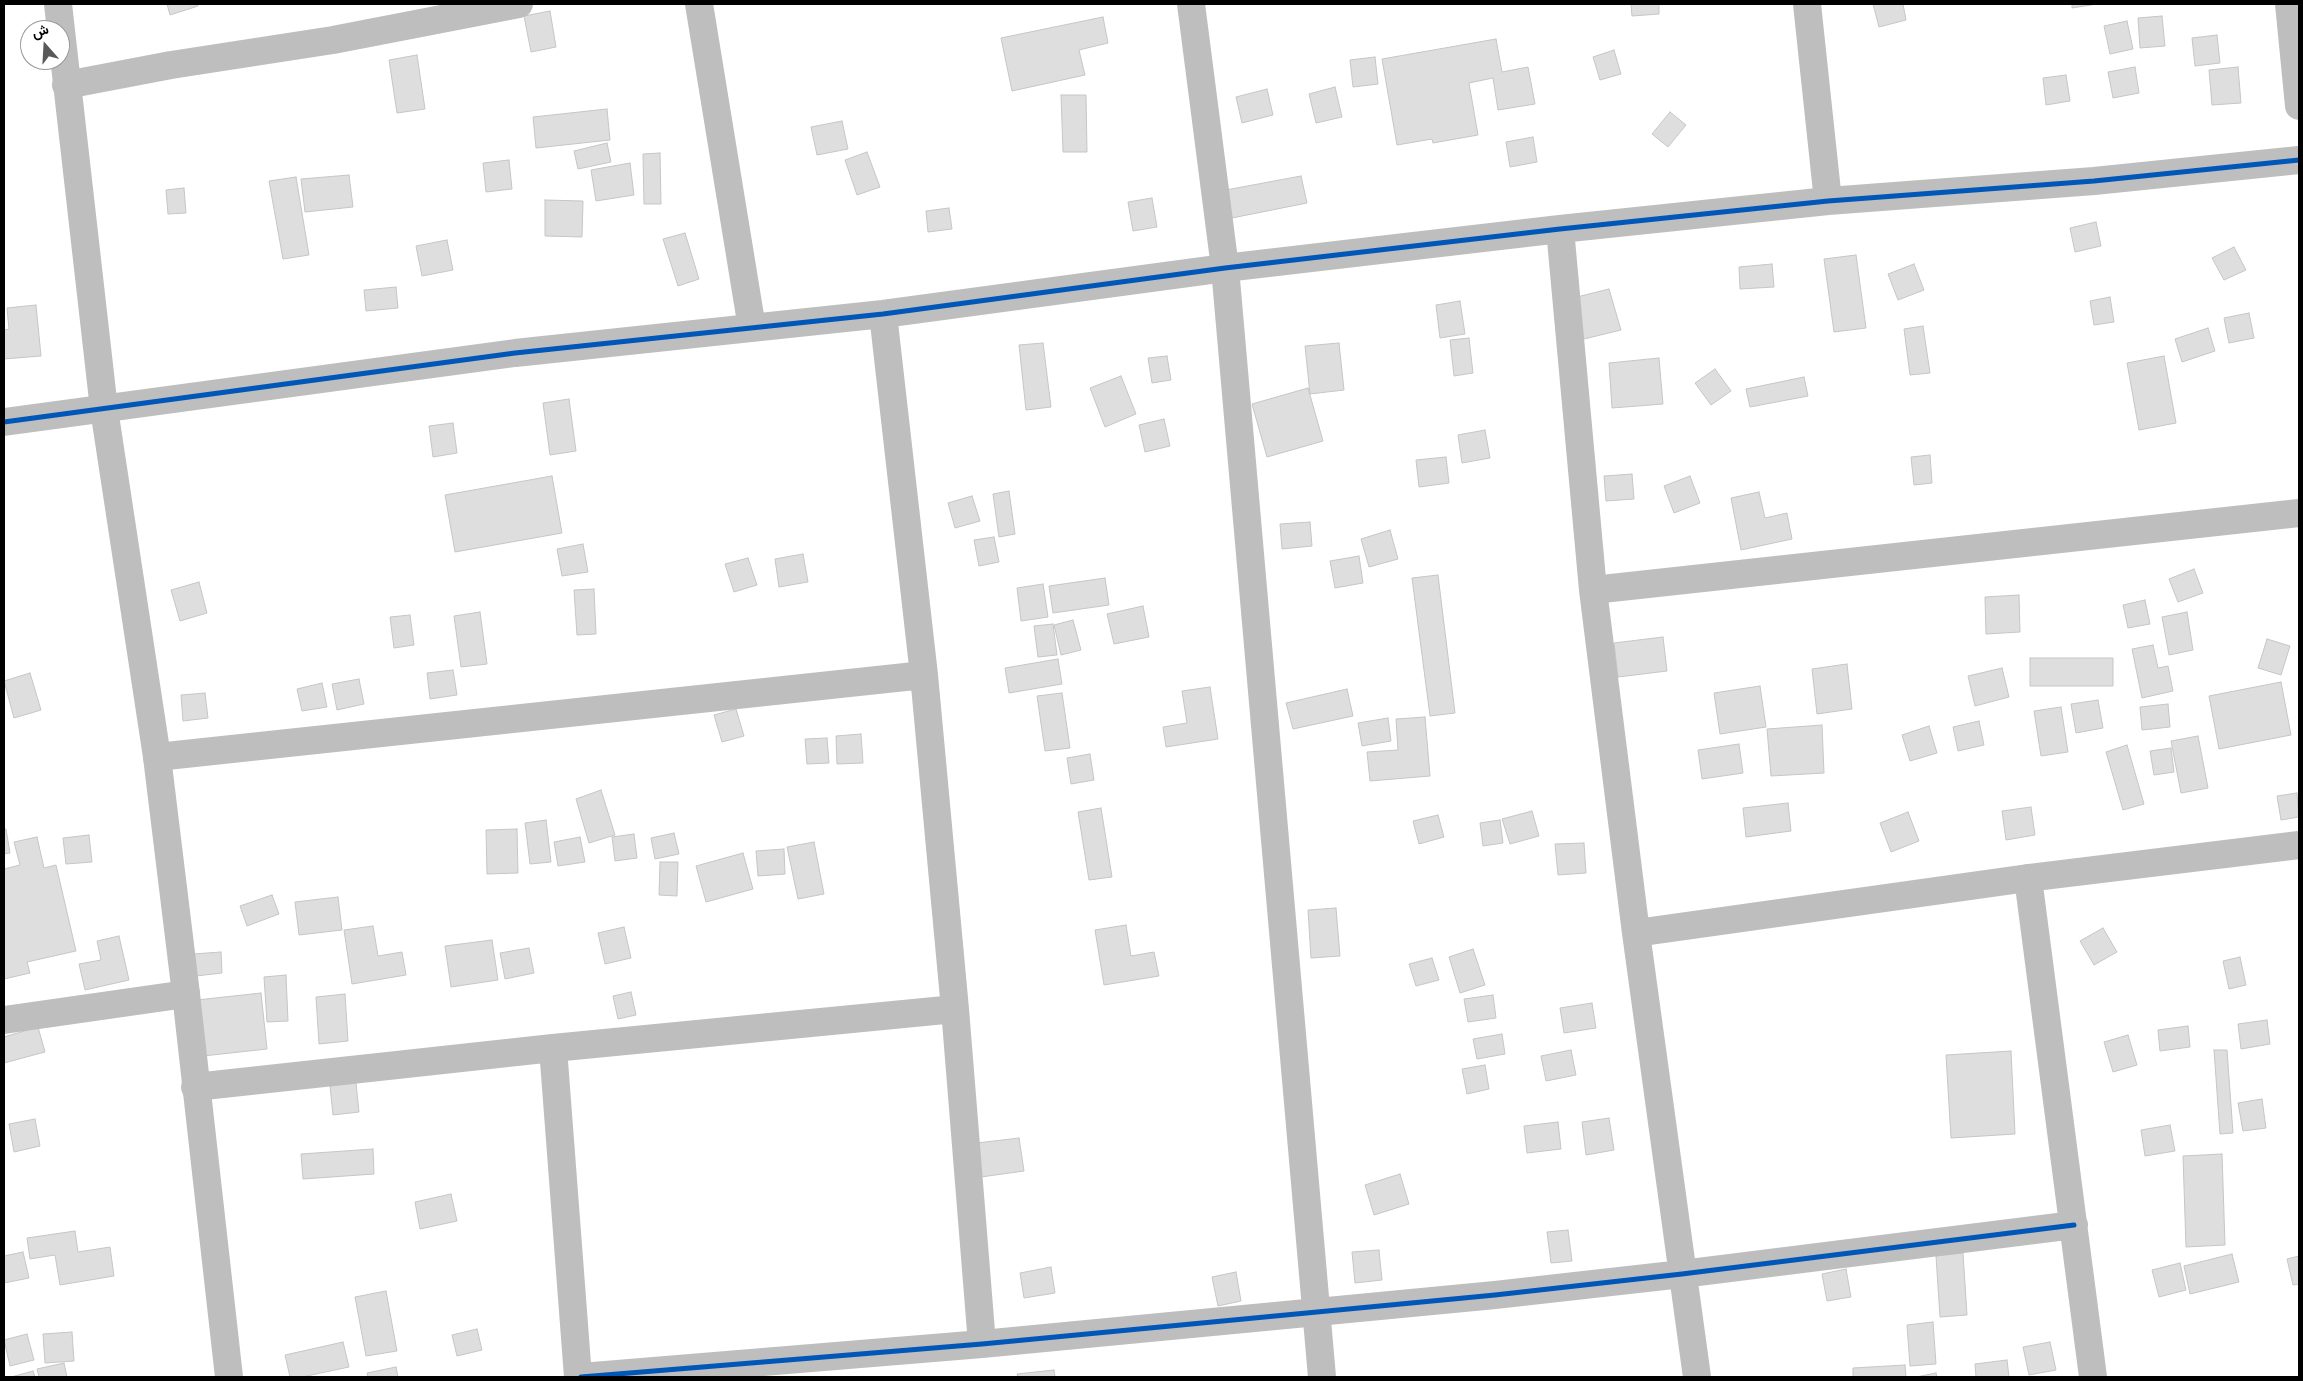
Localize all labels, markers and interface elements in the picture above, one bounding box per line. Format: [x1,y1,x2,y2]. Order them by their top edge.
north arrow [20,20,70,70]
text: ش [30,21,51,42]

